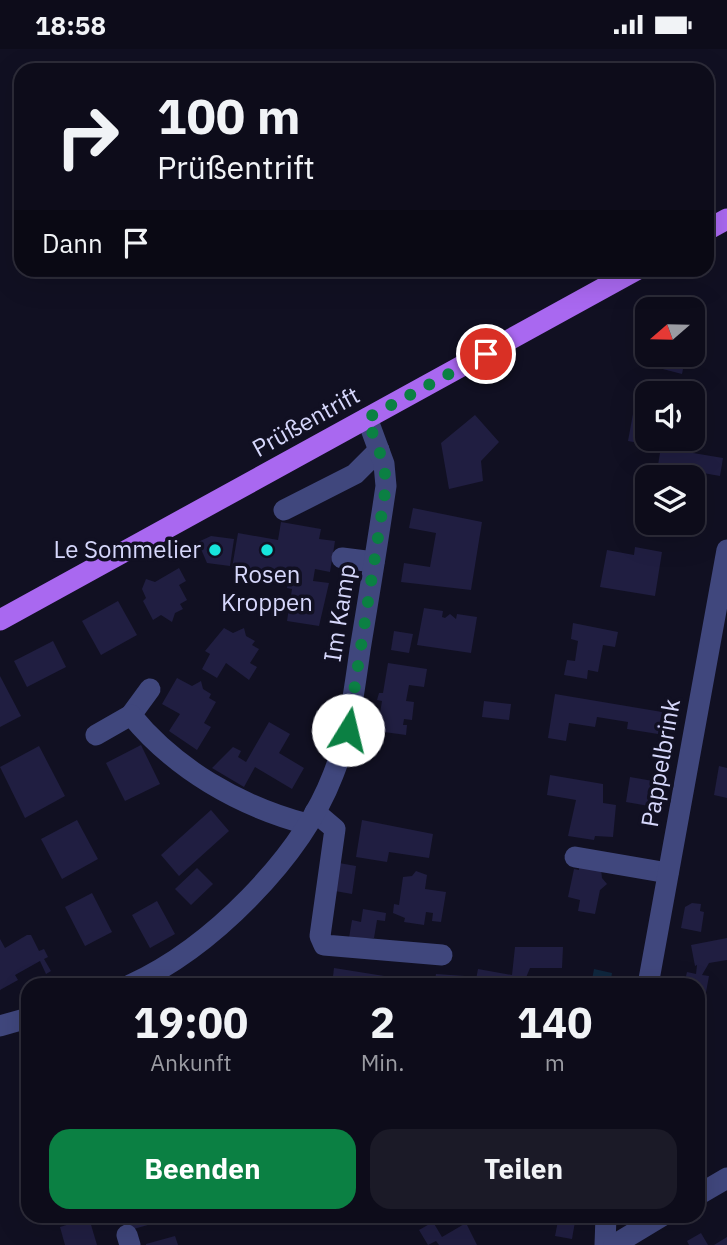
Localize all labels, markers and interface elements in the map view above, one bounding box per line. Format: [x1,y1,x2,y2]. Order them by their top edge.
text: 18:58 [35,8,106,42]
text: 100 m [157,84,301,147]
icon: right [42,91,133,182]
text: Prüßentrift [157,146,315,188]
icon: arrive [117,224,155,262]
text: Dann [42,226,103,260]
north arrow [635,297,705,367]
map controls [635,297,705,535]
pin [456,324,516,384]
icon: arrive [467,335,505,373]
street label: Prüßentrift [246,378,365,464]
button: sound [635,381,705,451]
button: layers [635,465,705,535]
place label: Le Sommelier [53,533,201,565]
marker: Le Sommelier [207,542,223,558]
marker: Rosen Kroppen [259,542,275,558]
place label: Rosen Kroppen [221,558,313,618]
street label: Im Kamp [315,562,363,664]
position arrow [311,693,385,767]
street label: Pappelbrink [633,696,687,829]
text: 19:00 [133,995,248,1050]
text: 2 [370,995,395,1050]
text: 140 [517,995,592,1050]
text: Ankunft [150,1047,232,1077]
text: Min. [361,1047,404,1077]
text: m [545,1047,565,1077]
button: Beenden [49,1129,356,1209]
button: Teilen [370,1129,677,1209]

